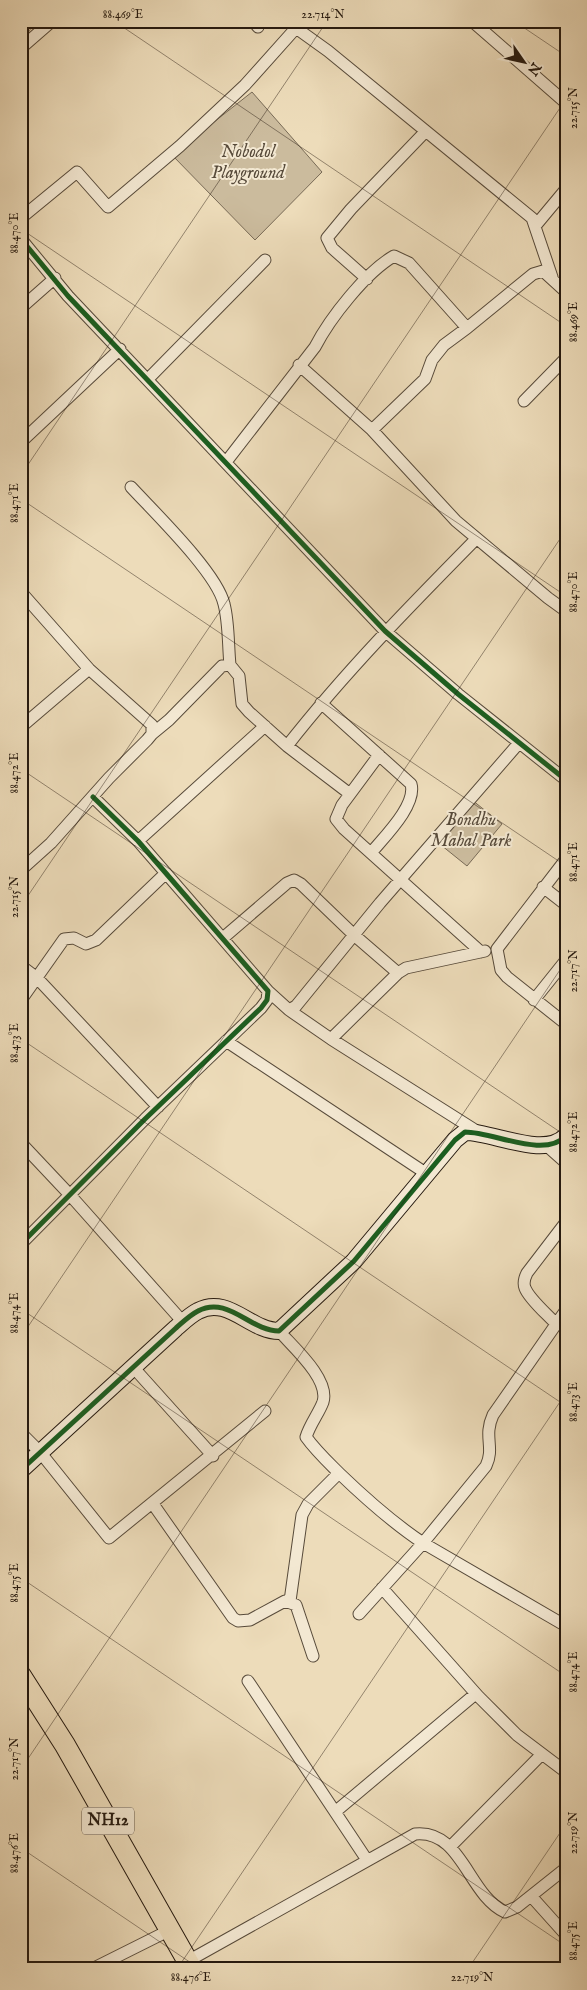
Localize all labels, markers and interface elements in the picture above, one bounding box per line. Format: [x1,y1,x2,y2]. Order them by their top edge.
text: 88.469°E [103,7,143,22]
text: 22.714°N [301,7,345,22]
north arrow [500,38,550,88]
text: N [523,58,545,79]
text: 22.715°N [566,86,581,129]
park label: Nobodol Playground [211,141,286,185]
text: 88.470°E [7,212,22,254]
text: 88.469°E [566,302,581,342]
text: 88.471°E [7,483,22,523]
text: 88.470°E [566,571,581,613]
text: 88.472°E [7,753,22,793]
park label: Bondhu Mahal Park [431,809,511,853]
text: 88.471°E [566,842,581,882]
text: 22.715°N [7,875,22,918]
text: 22.717°N [566,949,581,993]
text: 88.473°E [7,1023,22,1063]
text: 88.472°E [566,1112,581,1152]
text: 88.474°E [7,1292,22,1334]
text: 88.473°E [566,1382,581,1422]
text: 88.475°E [7,1563,22,1603]
text: 88.474°E [566,1651,581,1693]
text: 22.717°N [7,1737,22,1781]
road number: NH12 [82,1808,134,1834]
text: 22.719°N [566,1811,581,1854]
text: 88.476°E [7,1833,22,1873]
text: 88.475°E [566,1921,581,1961]
text: 88.476°E [171,1970,211,1985]
text: 22.719°N [451,1970,494,1985]

